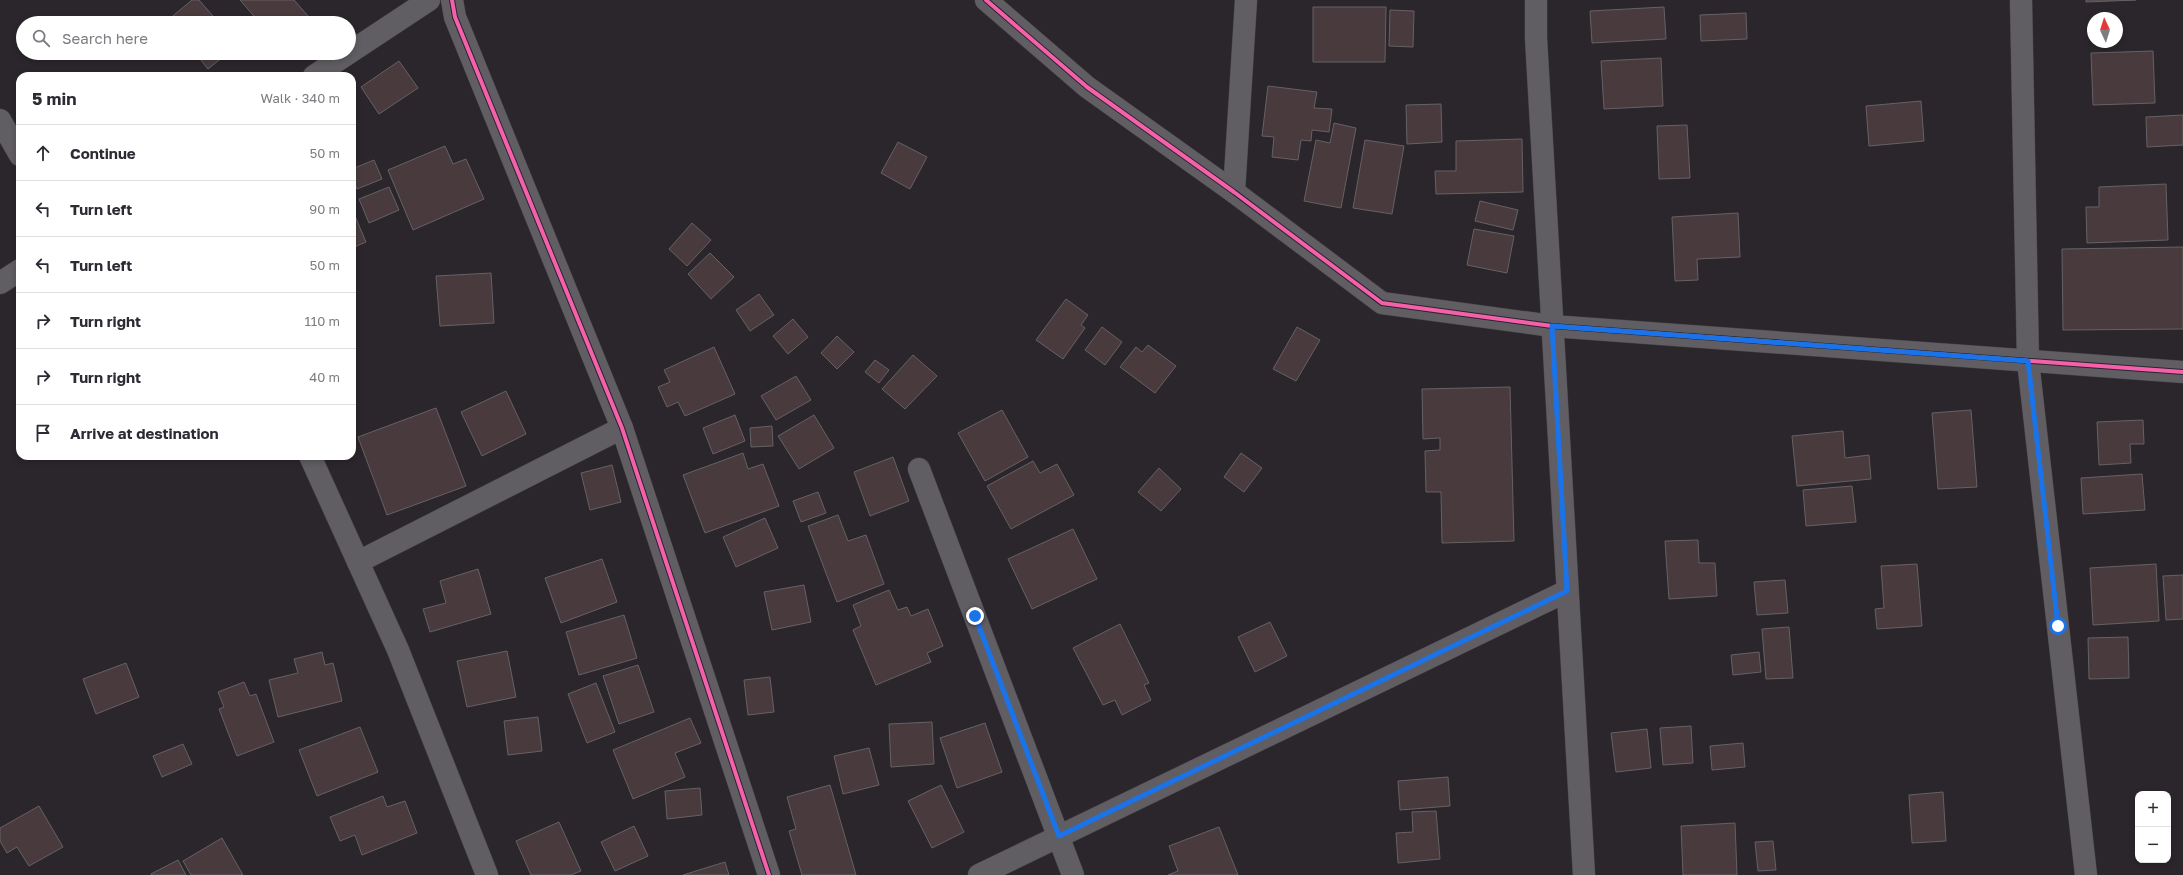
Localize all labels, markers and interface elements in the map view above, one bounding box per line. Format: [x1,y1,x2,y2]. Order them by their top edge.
north arrow [2087,12,2123,48]
search box [16,16,356,60]
icon: search [30,27,52,49]
text: Search here [62,29,148,47]
text: 5 min [32,88,76,109]
text: Walk · 340 m [260,90,340,106]
icon: ahead [32,142,54,164]
text: Continue [70,144,136,162]
text: 50 m [310,145,340,161]
icon: left [32,198,54,220]
text: Turn left [70,200,132,218]
text: 90 m [309,201,340,217]
icon: left [32,254,54,276]
text: Turn left [70,256,132,274]
text: 50 m [310,257,340,273]
icon: right [32,310,54,332]
text: Turn right [70,312,141,330]
text: 110 m [305,313,340,329]
icon: right [32,366,54,388]
text: Turn right [70,368,141,386]
text: 40 m [309,369,340,385]
icon: arrive [32,422,54,444]
text: Arrive at destination [70,424,219,442]
route end [966,607,984,625]
route start [2049,617,2067,635]
map controls [2135,791,2171,863]
button: + [2135,791,2171,827]
button: − [2135,827,2171,863]

